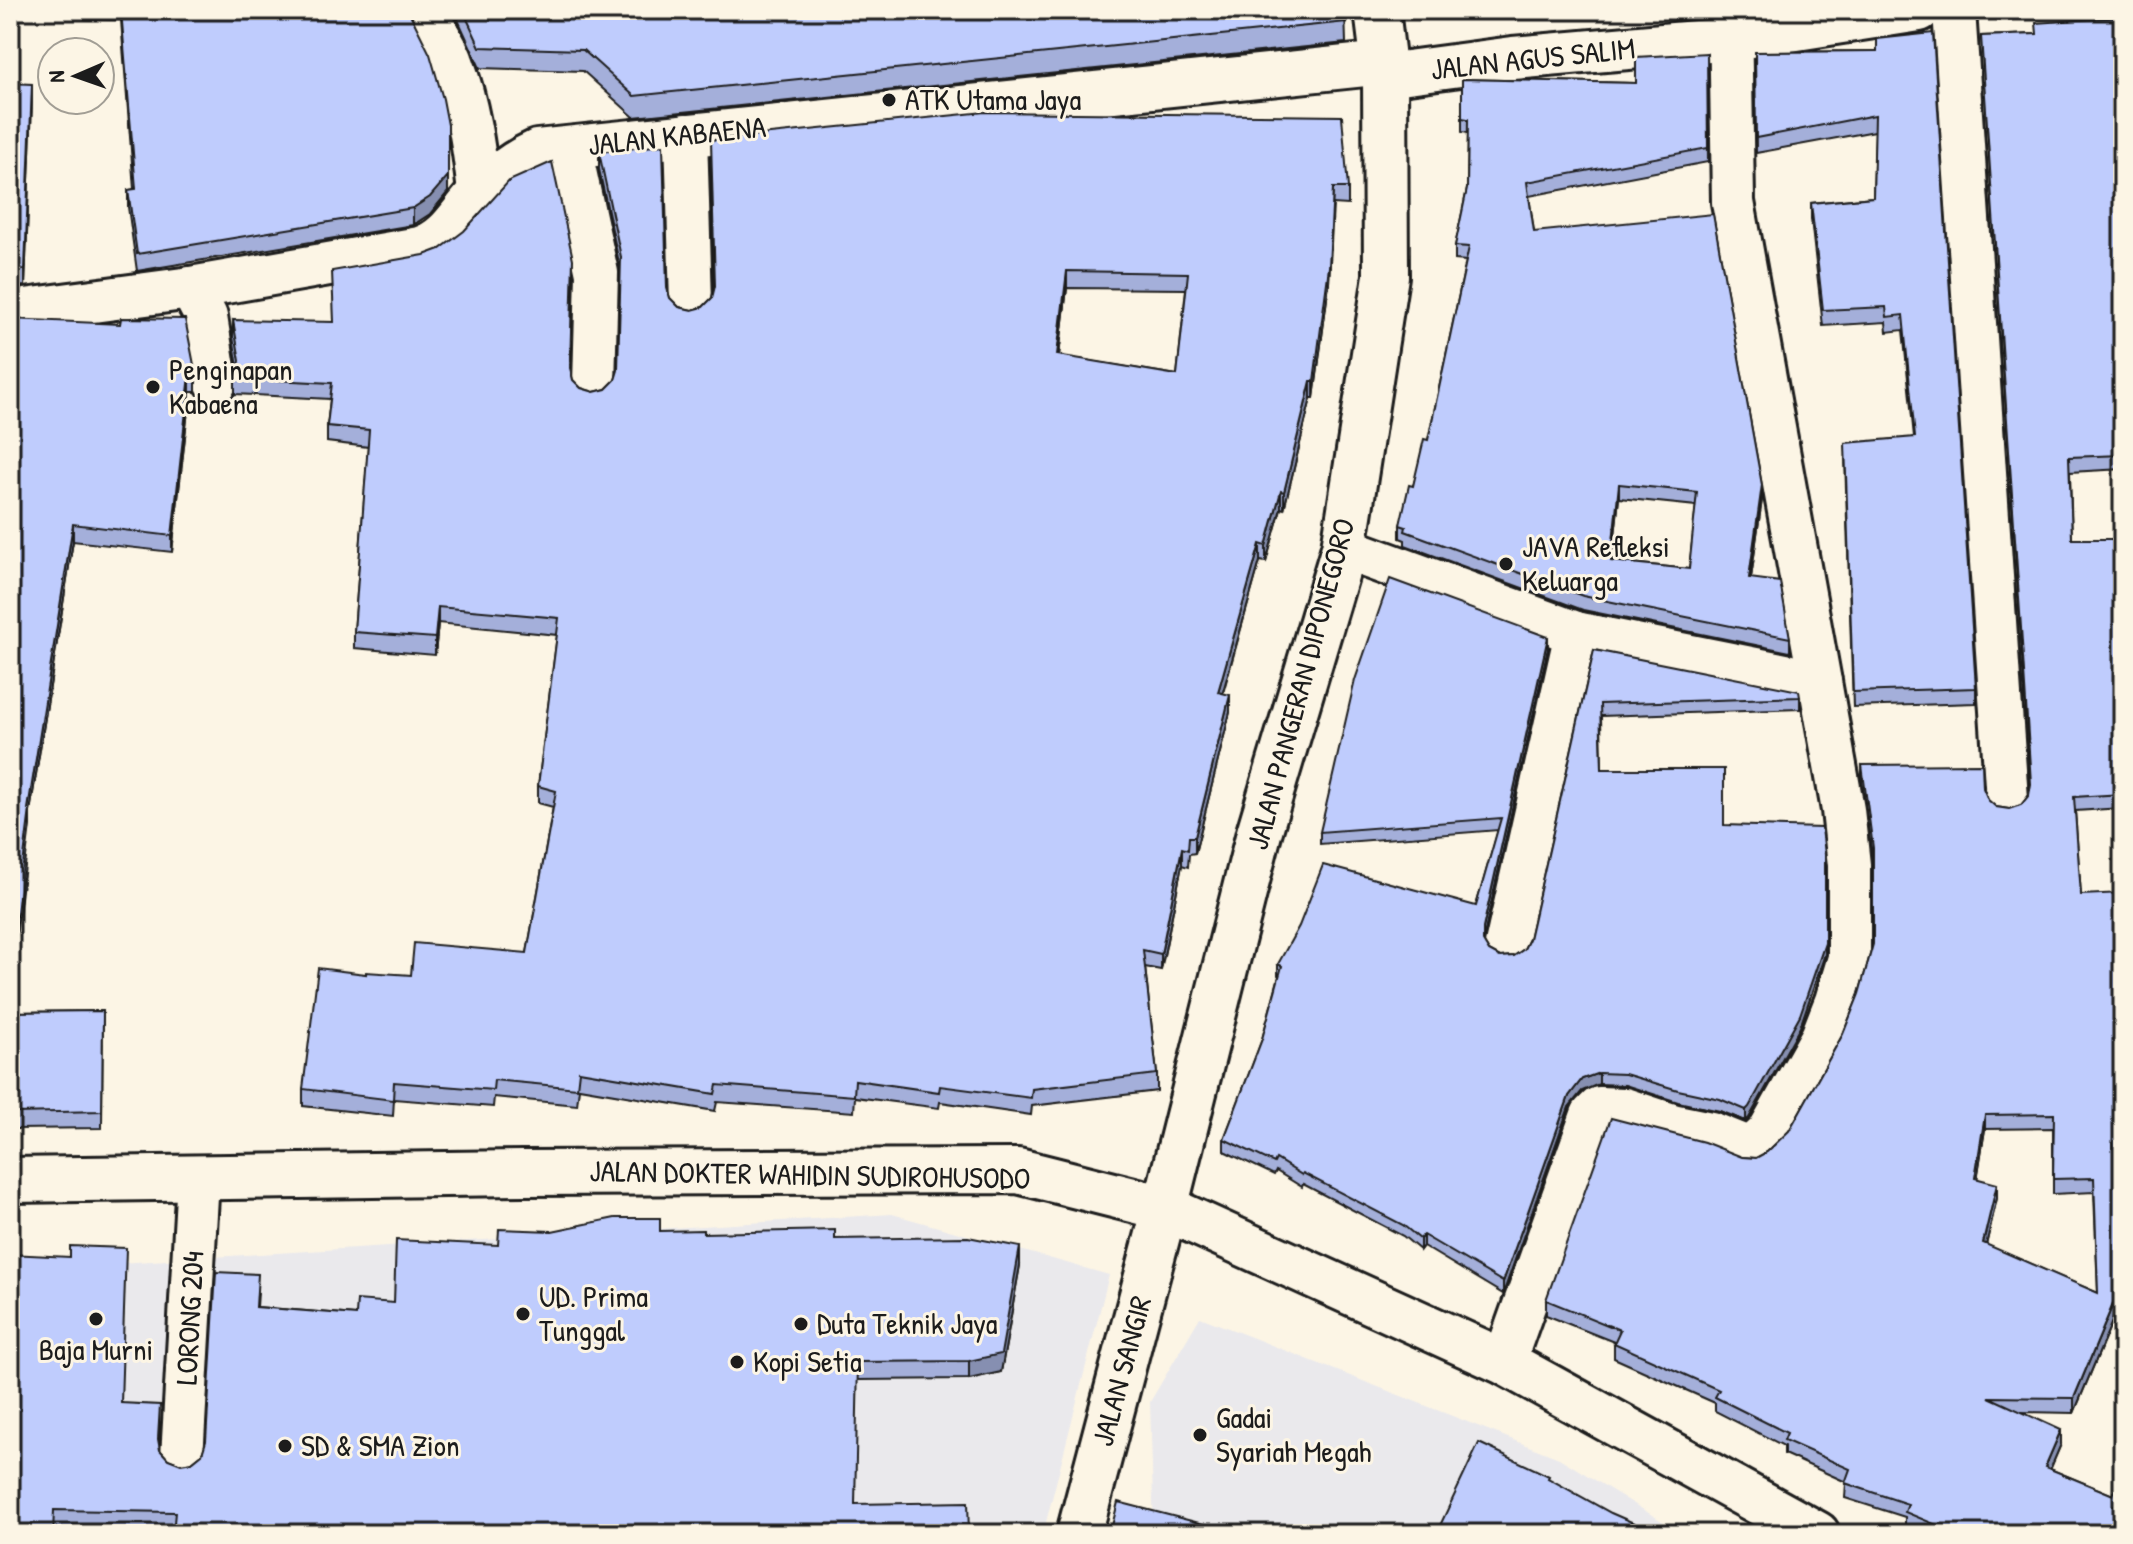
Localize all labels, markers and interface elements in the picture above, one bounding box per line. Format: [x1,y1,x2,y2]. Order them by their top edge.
street label: JALAN AGUS SALIM [1429,27,1637,89]
north arrow [36,36,116,116]
text: N [41,70,71,83]
place label: ATK Utama Jaya [905,79,1081,119]
marker: ATK Utama Jaya [880,91,898,109]
street label: JALAN KABAENA [586,106,768,164]
place label: Penginapan Kabaena [169,349,292,423]
marker: Penginapan Kabaena [144,378,162,396]
street label: JALAN PANGERAN DIPONEGORO [1237,514,1364,854]
place label: JAVA Refleksi Keluarga [1522,526,1670,600]
marker: JAVA Refleksi Keluarga [1497,555,1515,573]
street label: JALAN DOKTER WAHIDIN SUDIROHUSODO [589,1150,1031,1198]
street label: LORONG 204 [166,1250,212,1386]
place label: UD. Prima Tunggal [539,1276,648,1350]
street label: JALAN SANGIR [1082,1291,1160,1450]
place label: Duta Teknik Jaya [817,1303,998,1343]
marker: UD. Prima Tunggal [514,1305,532,1323]
marker: Baja Murni [87,1310,105,1328]
marker: Duta Teknik Jaya [792,1315,810,1333]
place label: Baja Murni [39,1329,153,1369]
place label: Kopi Setia [753,1341,862,1381]
marker: Kopi Setia [728,1353,746,1371]
place label: Gadai Syariah Megah [1216,1397,1371,1471]
place label: SD & SMA Zion [301,1425,459,1465]
marker: Gadai Syariah Megah [1191,1426,1209,1444]
marker: SD & SMA Zion [276,1437,294,1455]

